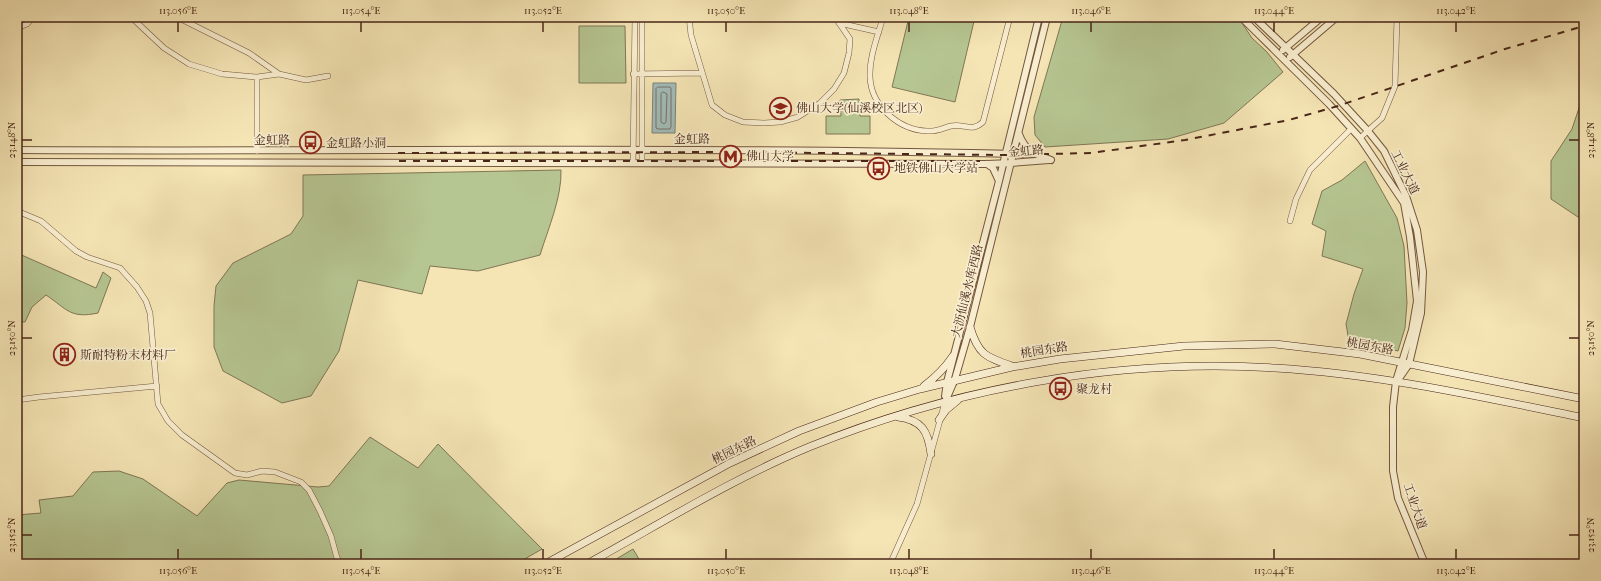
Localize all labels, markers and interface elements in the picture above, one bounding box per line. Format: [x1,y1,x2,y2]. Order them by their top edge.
text: 113.056°E [159,5,197,17]
text: 113.054°E [342,5,380,17]
text: 113.052°E [524,5,562,17]
text: 113.050°E [707,5,745,17]
text: 113.048°E [889,5,929,17]
text: 113.046°E [1071,5,1111,17]
text: 113.044°E [1254,5,1294,17]
text: 113.042°E [1436,5,1476,17]
school or university icon: 佛山大学(仙溪校区北区) [768,95,794,121]
place label: 佛山大学(仙溪校区北区) [796,101,923,115]
text: 23.148°N [6,121,18,158]
text: 23.148°N [1585,121,1597,158]
bus stop icon: 金虹路小洞 [298,130,324,156]
street label: 金虹路 [674,132,710,146]
street label: 金虹路 [254,133,290,147]
place label: 金虹路小洞 [326,136,386,150]
street label: 金虹路 [1007,142,1045,160]
metro station icon: 佛山大学 [717,143,743,169]
street label: 工业大道 [1388,147,1422,197]
place label: 佛山大学 [746,149,794,163]
bus stop icon: 地铁佛山大学站 [865,155,891,181]
place label: 地铁佛山大学站 [894,161,978,175]
street label: 大沥仙溪水库西路 [949,243,985,339]
text: 23.150°N [6,320,18,356]
text: 23.150°N [1585,320,1597,356]
street label: 桃园东路 [1345,335,1395,357]
street label: 桃园东路 [1019,339,1069,361]
building icon: 斯耐特粉末材料厂 [52,342,78,368]
place label: 斯耐特粉末材料厂 [80,348,176,362]
bus stop icon: 聚龙村 [1047,376,1073,402]
place label: 聚龙村 [1076,382,1112,396]
street label: 桃园东路 [709,433,759,467]
street label: 工业大道 [1401,481,1429,531]
text: 23.152°N [6,517,18,553]
text: 23.152°N [1585,517,1597,553]
text: 113.056°E [159,565,197,577]
text: 113.054°E [342,565,380,577]
text: 113.052°E [524,565,562,577]
text: 113.050°E [707,565,745,577]
text: 113.048°E [889,565,929,577]
text: 113.046°E [1071,565,1111,577]
text: 113.044°E [1254,565,1294,577]
text: 113.042°E [1436,565,1476,577]

